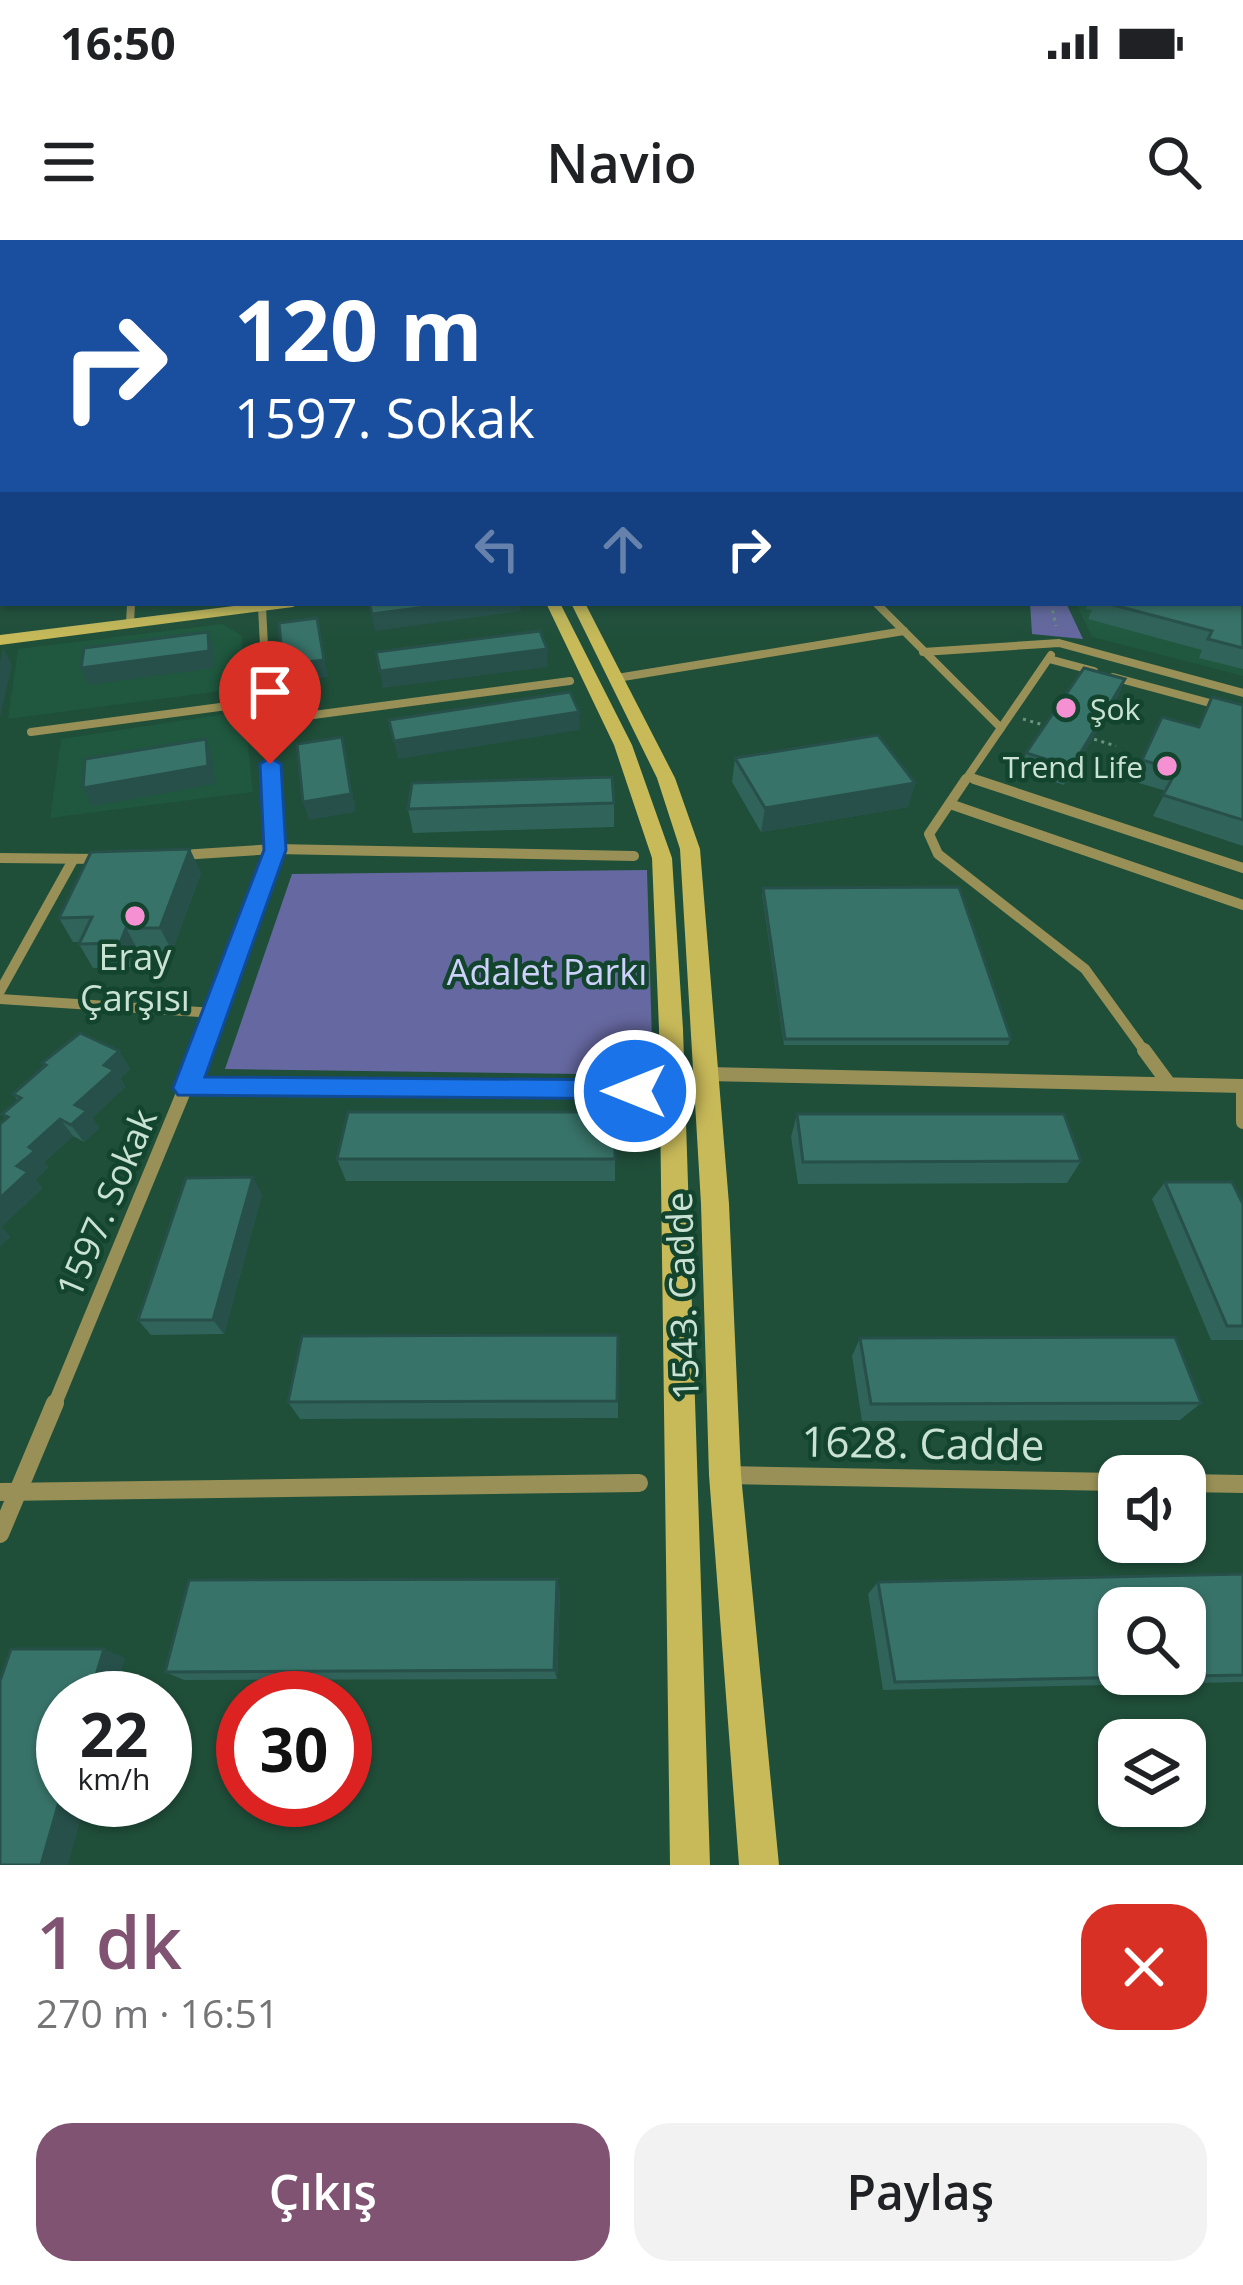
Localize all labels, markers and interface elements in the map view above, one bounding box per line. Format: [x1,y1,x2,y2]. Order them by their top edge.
text: 16:50 [60,12,176,73]
text: Navio [546,125,697,199]
icon: menu [36,129,102,195]
icon: search [1141,129,1207,195]
text: 120 m [234,271,482,386]
icon: right [36,288,192,444]
text: 1597. Sokak [234,380,535,454]
icon: left [464,516,530,582]
icon: ahead [590,516,656,582]
icon: right [716,516,782,582]
pin [219,641,321,764]
icon: arrive [237,659,303,725]
place label: Şok [1090,688,1140,729]
marker: Şok [1053,695,1079,721]
place label: Trend Life [1003,746,1143,787]
marker: Trend Life [1154,753,1180,779]
marker: Eray Çarşısı [122,903,148,929]
place label: Eray Çarşısı [80,932,190,1022]
park label: Adalet Parkı [447,947,647,996]
position arrow [572,1028,698,1154]
street label: 1597. Sokak [44,1101,168,1305]
street label: 1543. Cadde [654,1191,710,1401]
street label: 1628. Cadde [801,1411,1045,1473]
map controls [1098,1455,1206,1827]
button: sound [1098,1455,1206,1563]
button: search [1098,1587,1206,1695]
speed limit sign: 30 [216,1671,372,1827]
text: 22 [80,1693,148,1775]
button: layers [1098,1719,1206,1827]
text: km/h [78,1758,150,1799]
text: 1 dk [36,1892,182,1990]
button: close [1081,1904,1207,2030]
text: 270 m · 16:51 [36,1986,279,2039]
button: Çıkış [36,2123,610,2261]
button: Paylaş [634,2123,1207,2261]

